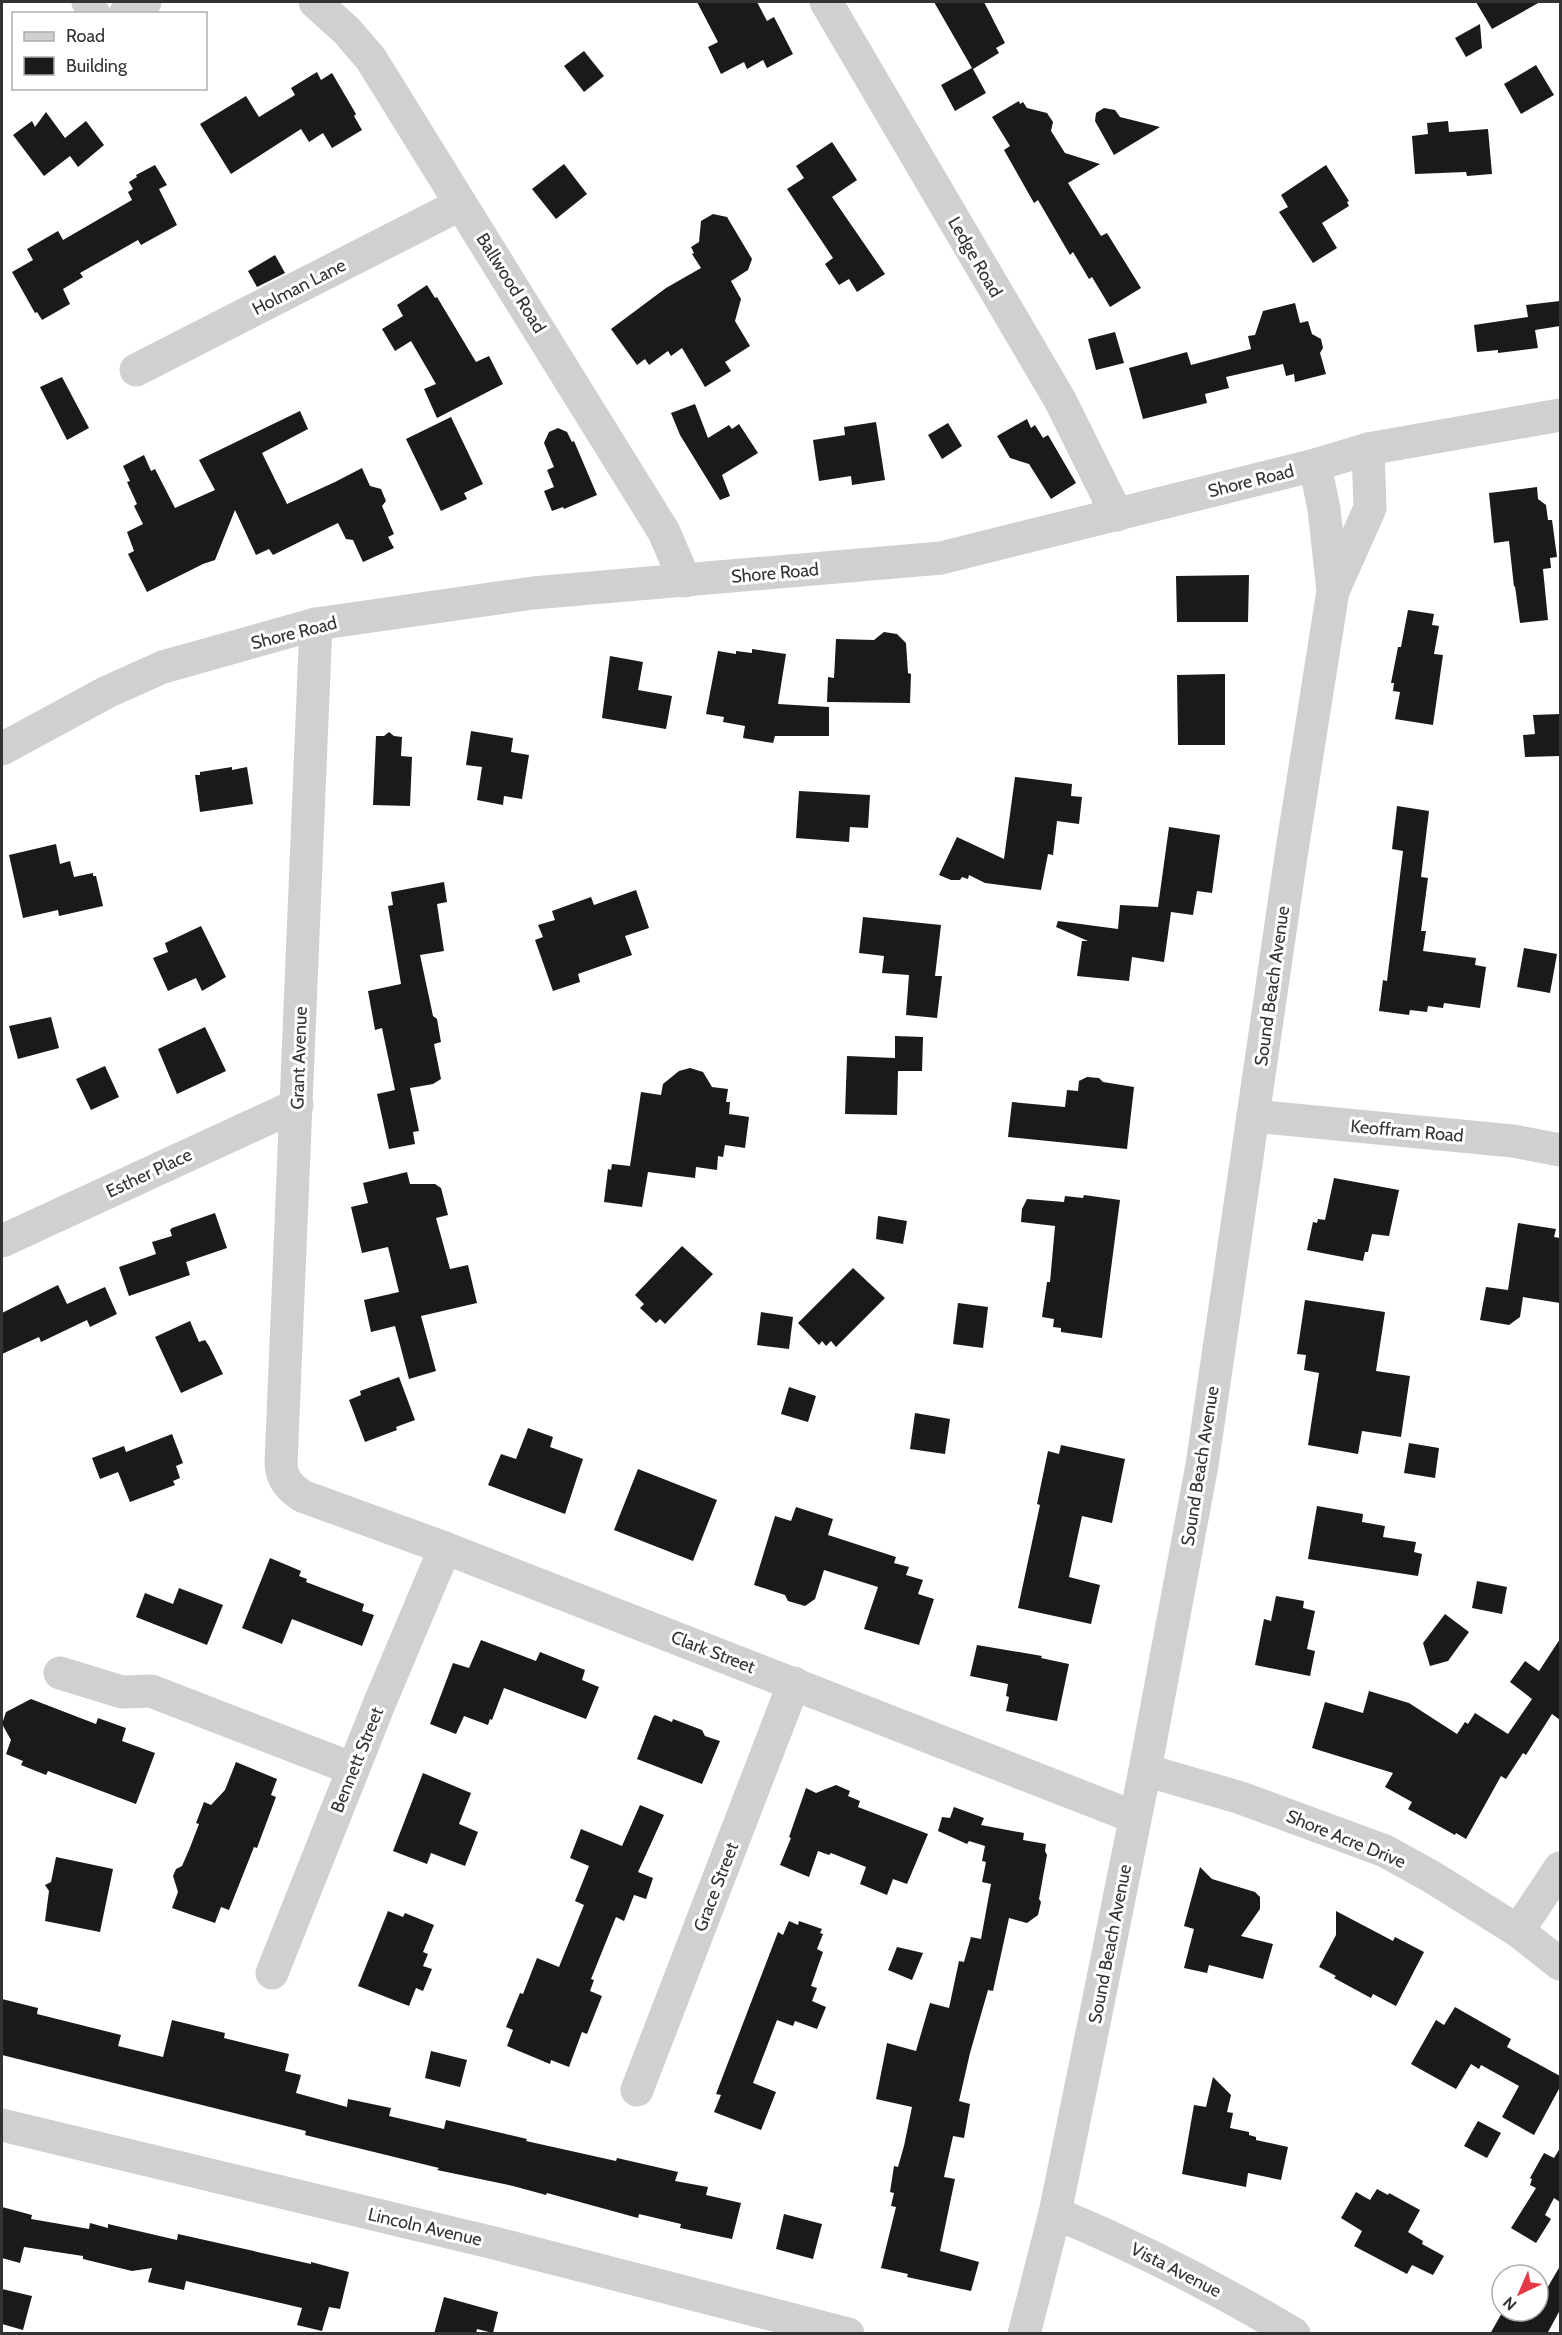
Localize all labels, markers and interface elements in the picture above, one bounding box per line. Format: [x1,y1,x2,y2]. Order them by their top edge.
legend [12,12,207,90]
text: Road [66,25,105,47]
text: Building [66,55,128,77]
street label: Ledge Road [943,213,1007,301]
street label: Ballwood Road [472,229,550,337]
street label: Holman Lane [249,254,349,320]
street label: Shore Road [1206,460,1296,502]
street label: Shore Road [730,558,820,588]
street label: Shore Road [249,612,339,654]
street label: Sound Beach Avenue [1250,904,1294,1068]
street label: Grant Avenue [286,1006,312,1110]
street label: Keoffram Road [1349,1115,1465,1147]
street label: Esther Place [102,1143,196,1203]
street label: Sound Beach Avenue [1176,1384,1224,1548]
street label: Clark Street [668,1626,758,1678]
street label: Bennett Street [326,1704,388,1816]
street label: Shore Acre Drive [1283,1805,1409,1873]
street label: Grace Street [689,1839,743,1935]
street label: Sound Beach Avenue [1084,1863,1136,2025]
street label: Lincoln Avenue [366,2203,484,2251]
street label: Vista Avenue [1127,2238,1225,2302]
north arrow [1490,2263,1550,2323]
text: N [1499,2293,1521,2314]

